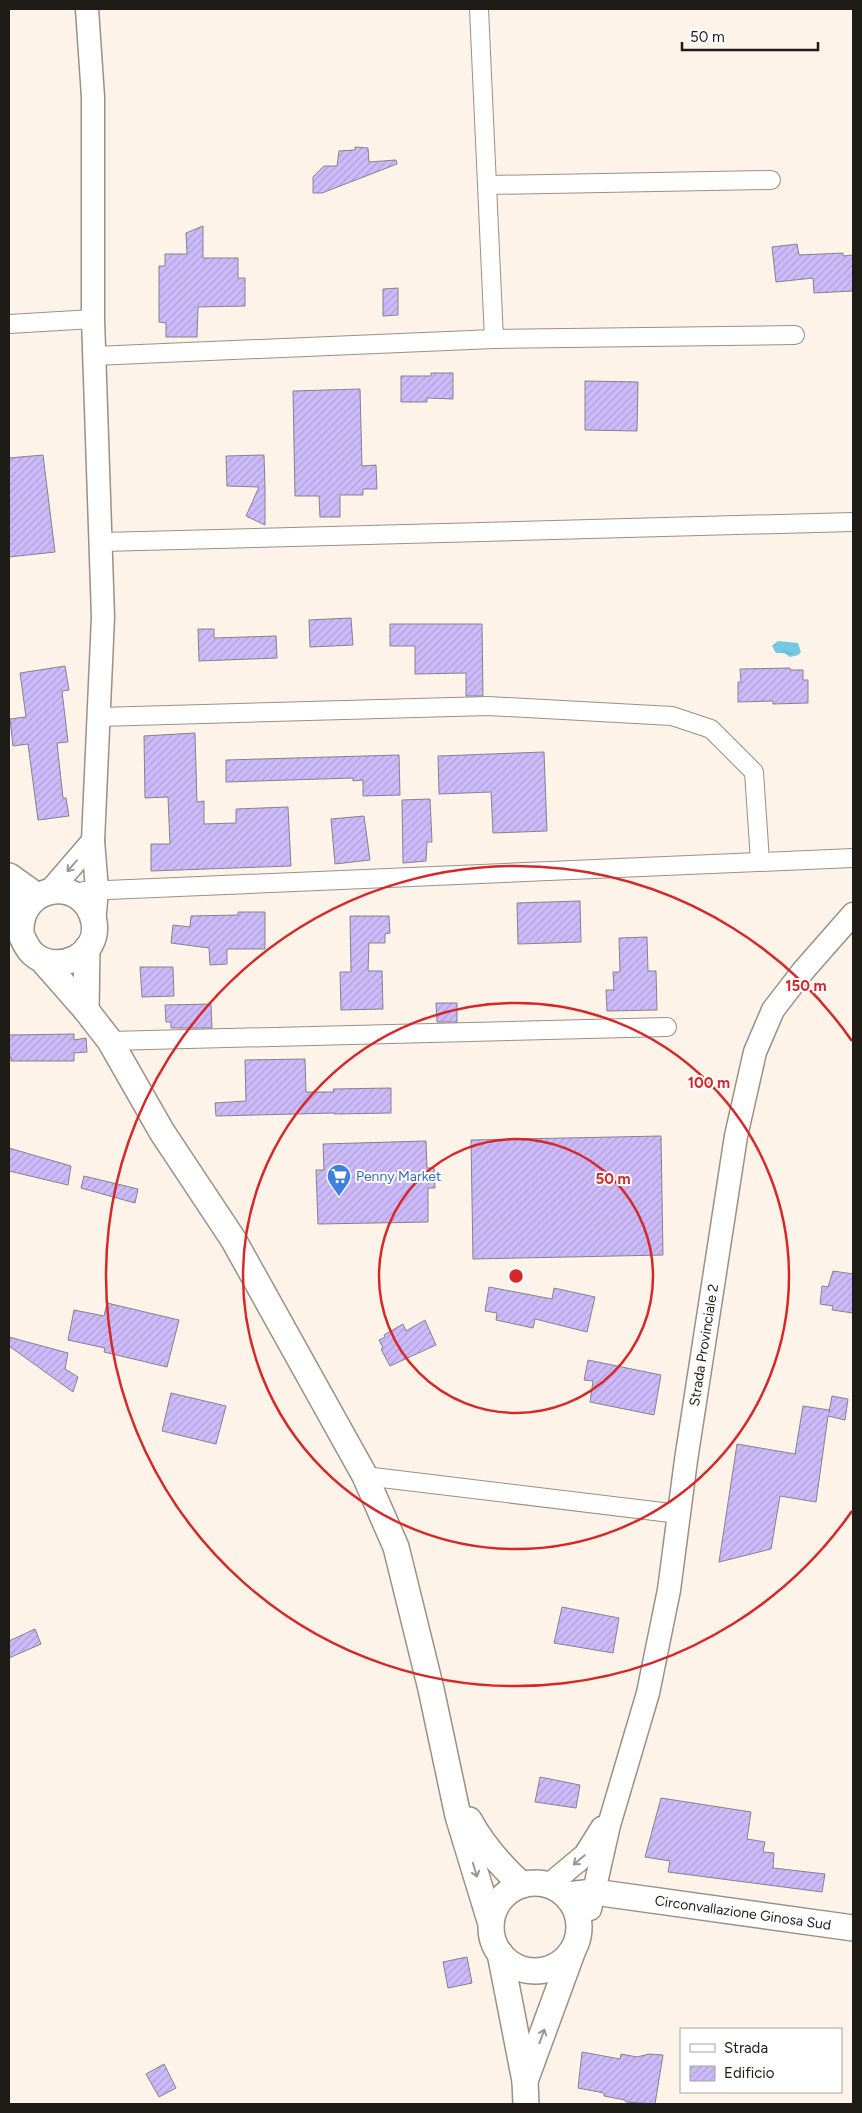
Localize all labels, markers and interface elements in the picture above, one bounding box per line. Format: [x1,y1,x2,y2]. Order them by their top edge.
scale bar [682,20,818,52]
text: 50 m [690,28,725,46]
one-way arrow [66,859,78,872]
text: 150 m [785,977,827,995]
text: 100 m [688,1074,730,1092]
supermarket icon: Penny Market [326,1163,352,1197]
place label: Penny Market [356,1168,441,1185]
text: 50 m [595,1170,631,1188]
centre of rings [507,1267,525,1285]
street label: Strada Provinciale 2 [686,1283,722,1407]
one-way arrow [573,1855,586,1866]
one-way arrow [471,1862,480,1877]
street label: Circonvallazione Ginosa Sud [654,1892,832,1934]
one-way arrow [538,2028,547,2044]
legend [680,2028,842,2093]
text: Strada [724,2039,768,2057]
text: Edificio [724,2064,775,2082]

